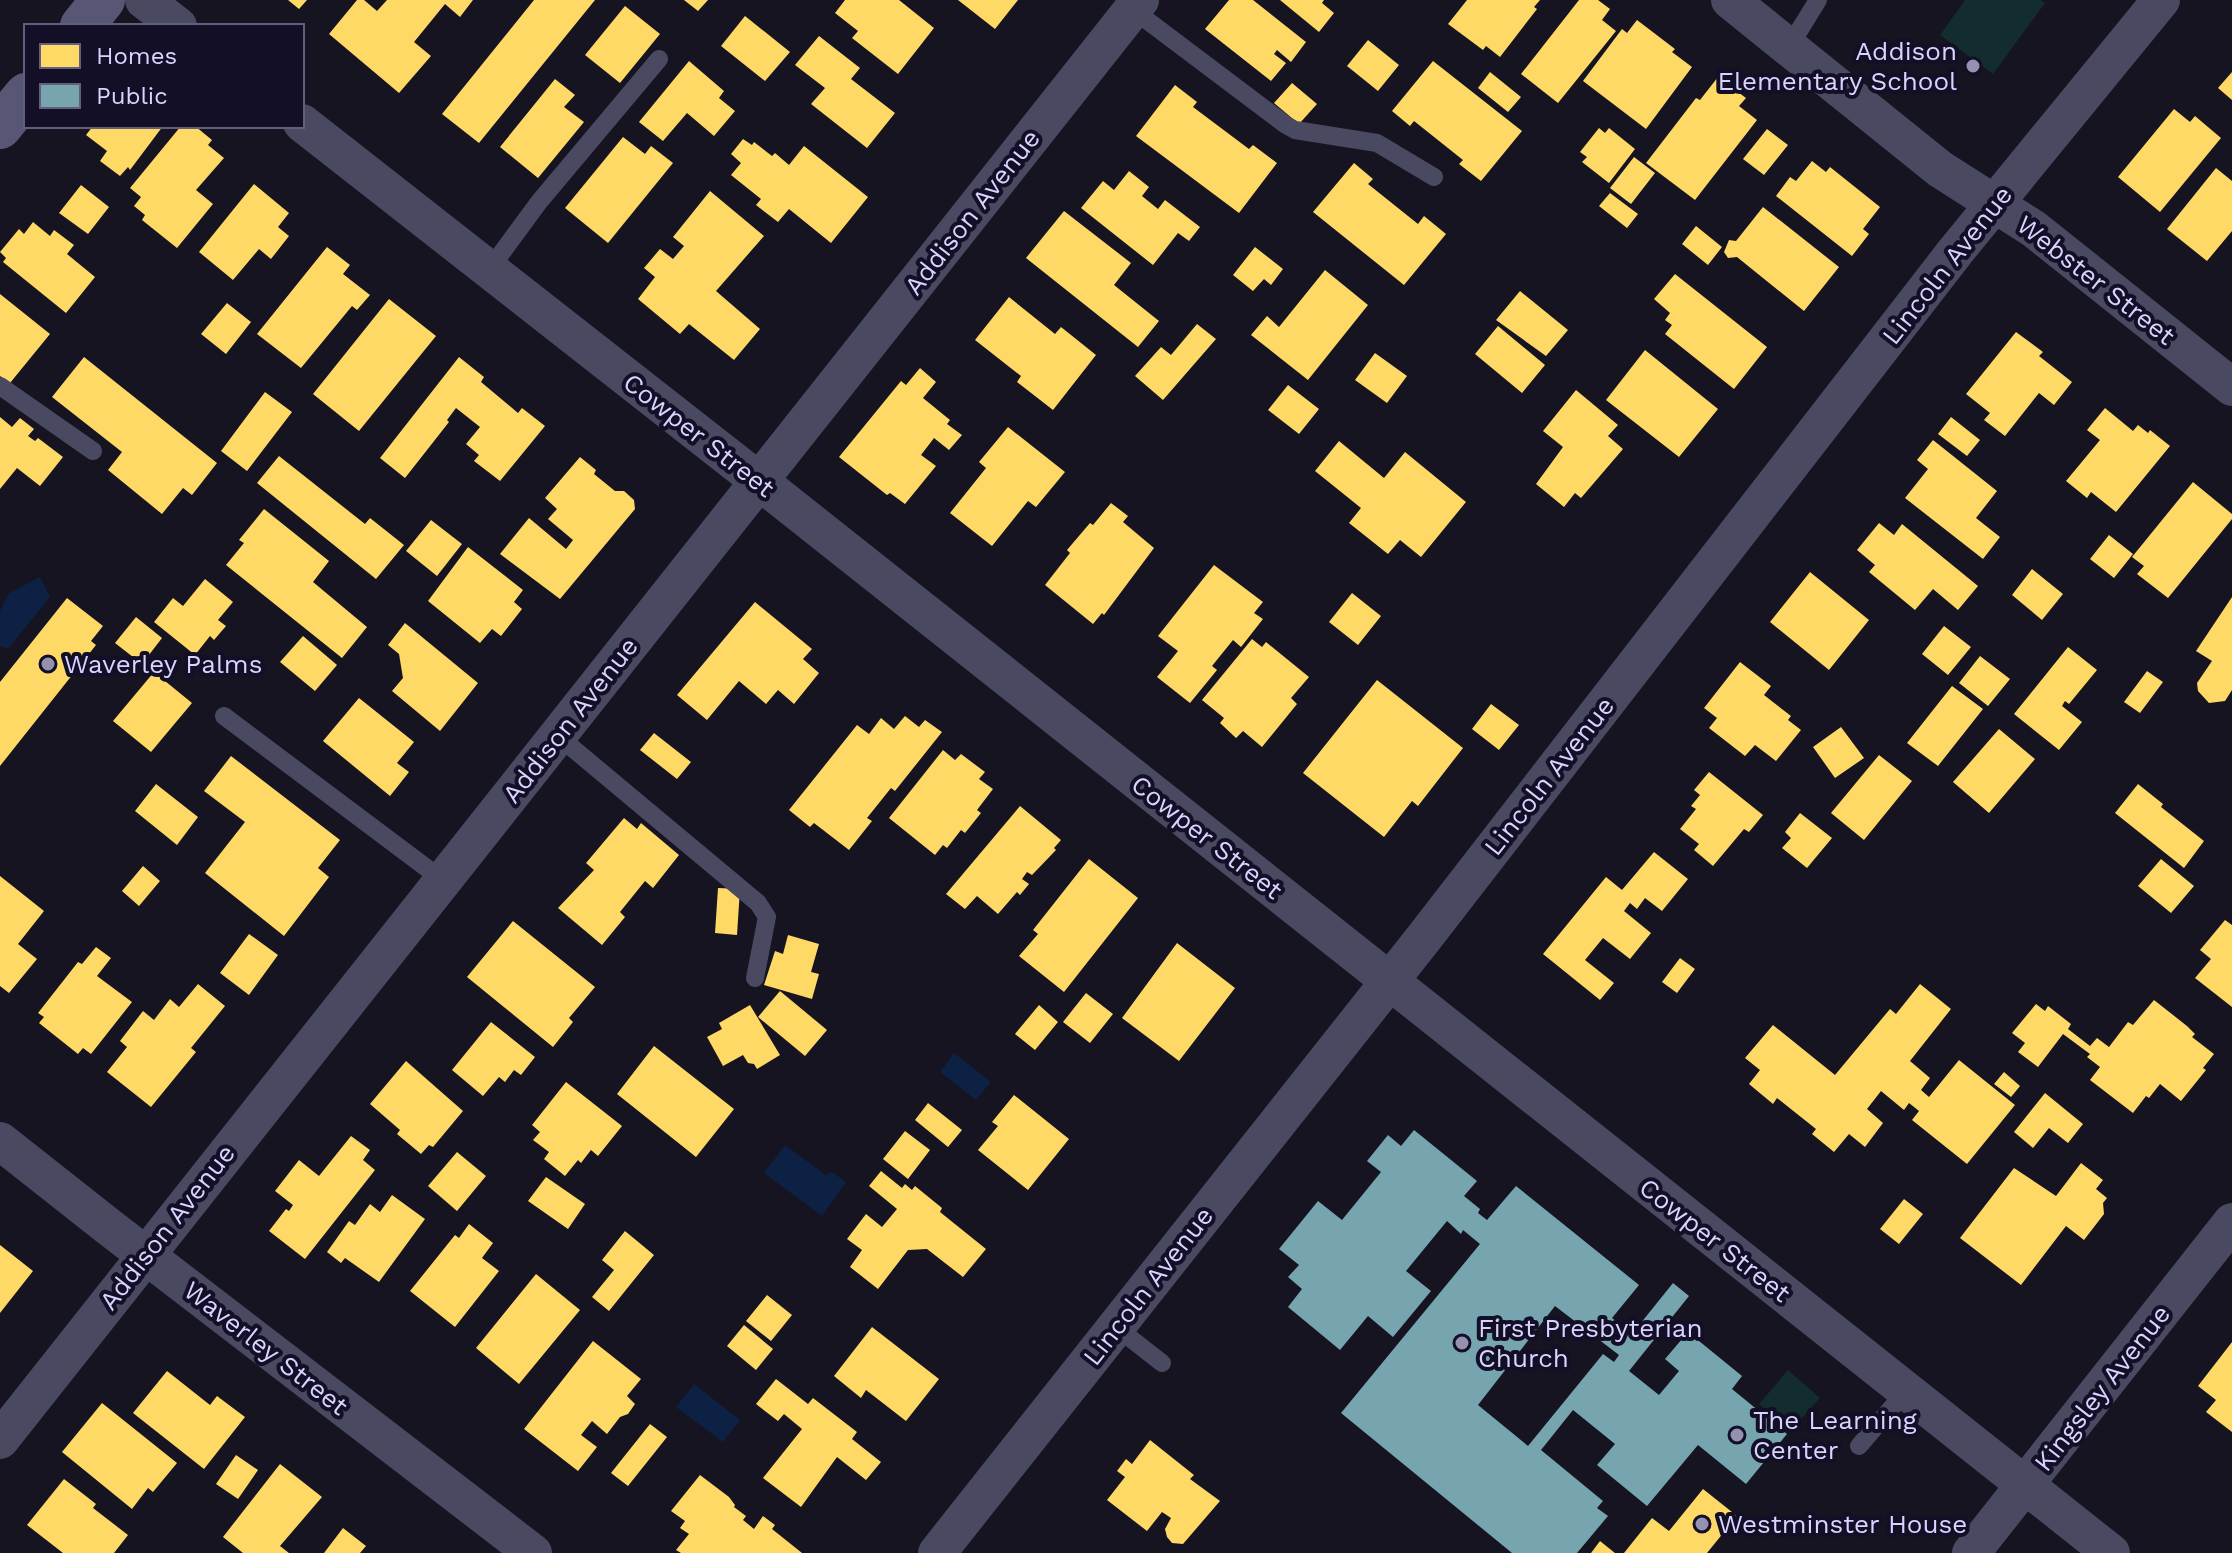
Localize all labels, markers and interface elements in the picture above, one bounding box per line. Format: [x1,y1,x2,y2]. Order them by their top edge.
legend [24,24,304,128]
place label: Addison Elementary School [1717,36,1957,96]
text: Homes [96,42,177,70]
marker: Addison Elementary School [1964,57,1982,75]
text: Public [96,82,168,110]
street label: Addison Avenue [898,123,1046,301]
street label: Lincoln Avenue [1876,180,2018,350]
street label: Webster Street [2011,209,2181,351]
street label: Cowper Street [618,367,780,503]
street label: Addison Avenue [496,631,644,809]
place label: Waverley Palms [64,649,262,679]
marker: Waverley Palms [39,655,57,673]
street label: Lincoln Avenue [1478,691,1620,861]
street label: Cowper Street [1126,769,1288,905]
street label: Addison Avenue [93,1138,241,1316]
street label: Cowper Street [1634,1172,1796,1308]
street label: Lincoln Avenue [1077,1201,1219,1371]
street label: Waverley Street [178,1275,354,1421]
street label: Kingsley Avenue [2028,1299,2176,1477]
place label: First Presbyterian Church [1478,1313,1703,1373]
marker: First Presbyterian Church [1453,1334,1471,1352]
place label: The Learning Center [1753,1405,1917,1465]
marker: The Learning Center [1728,1426,1746,1444]
place label: Westminster House [1718,1509,1967,1539]
marker: Westminster House [1693,1515,1711,1533]

